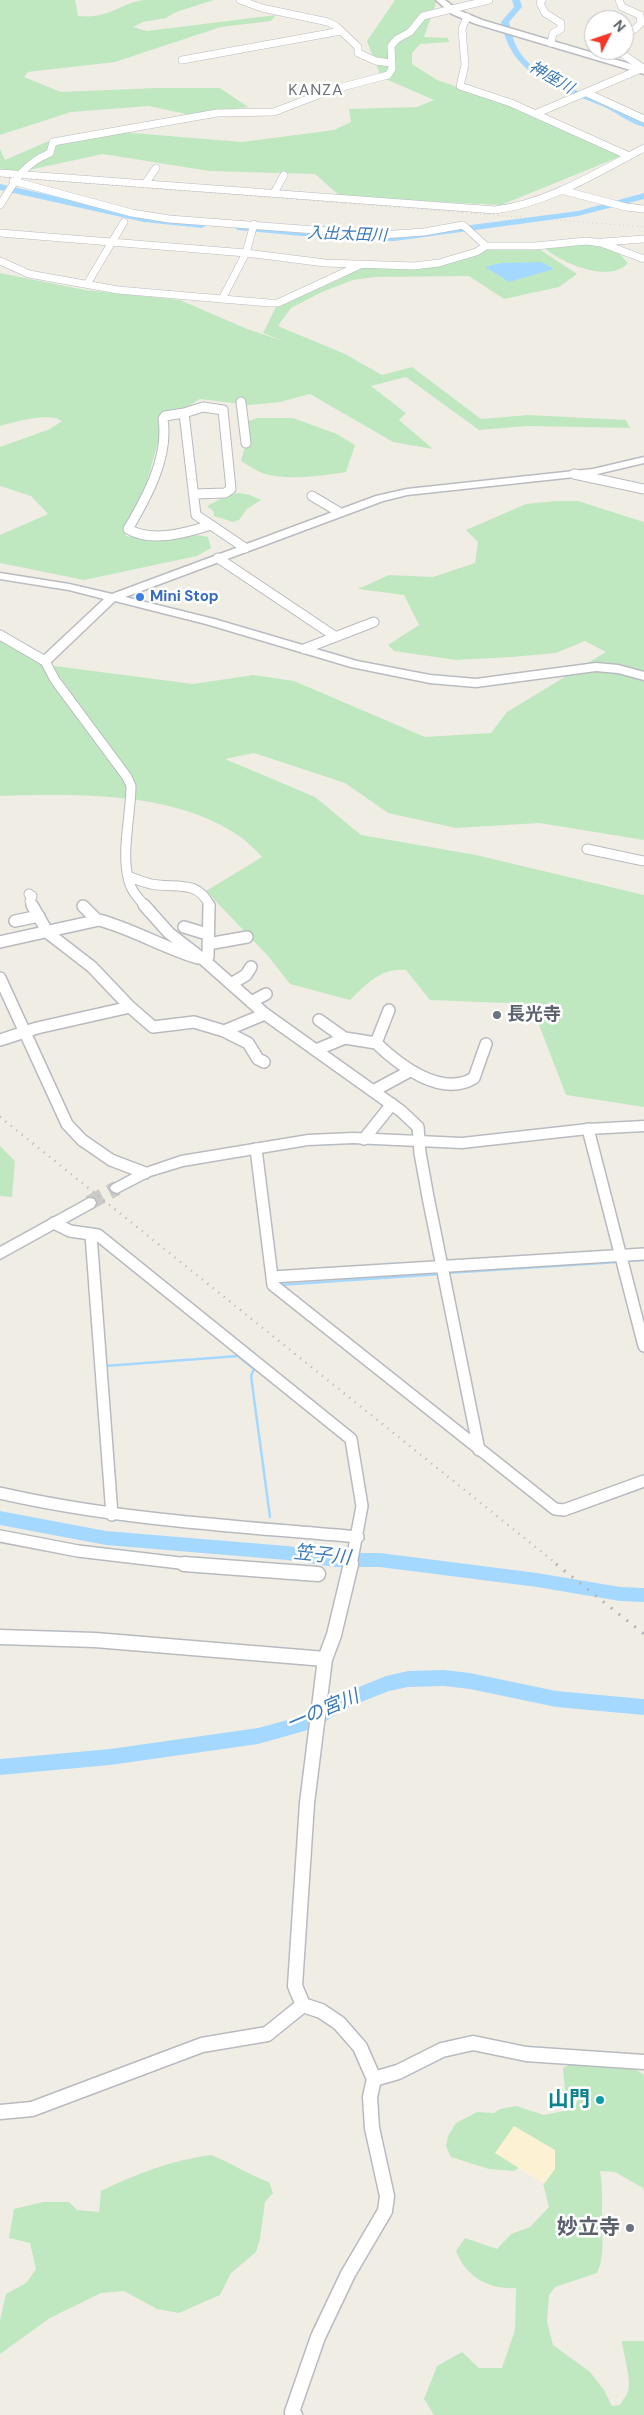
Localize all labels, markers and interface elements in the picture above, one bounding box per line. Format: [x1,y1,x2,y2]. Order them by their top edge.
north arrow [584,10,634,60]
text: N [609,16,630,36]
water label: 神座川 [525,58,577,98]
district label: KANZA [288,81,344,101]
water label: 入出太田川 [307,224,387,246]
place label: Mini Stop [150,588,219,606]
marker: Mini Stop [134,591,146,603]
place label: 長光寺 [507,1004,561,1026]
marker: 長光寺 [491,1009,503,1021]
water label: 笠子川 [292,1542,352,1570]
water label: 一の宮川 [284,1686,362,1736]
place label: 山門 [548,2087,590,2113]
marker: 山門 [594,2094,606,2106]
place label: 妙立寺 [557,2215,620,2241]
marker: 妙立寺 [624,2222,636,2234]

